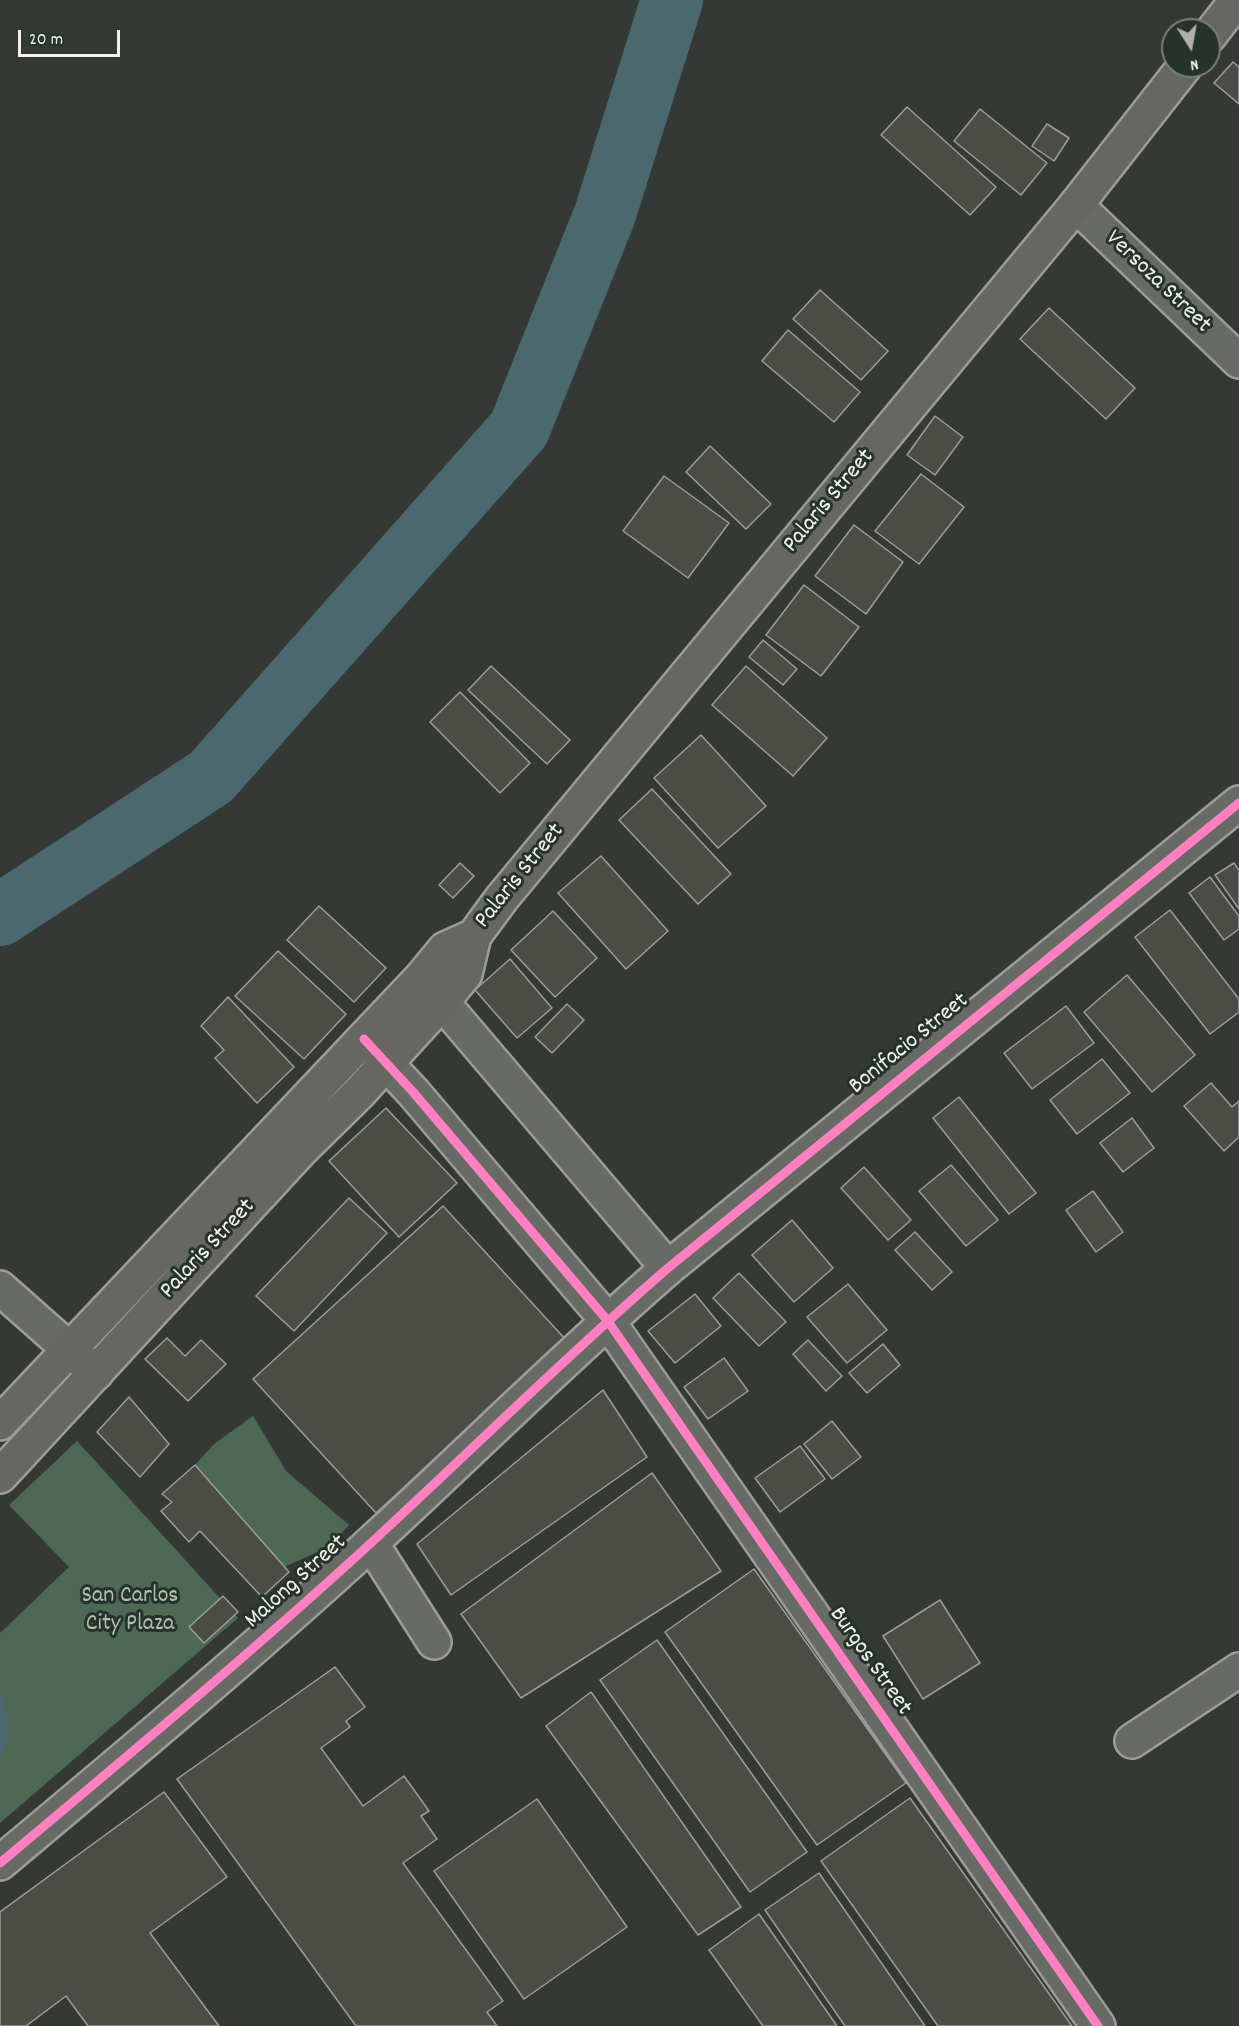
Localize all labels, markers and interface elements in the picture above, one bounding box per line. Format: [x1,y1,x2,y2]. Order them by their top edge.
scale bar [21,18,123,56]
north arrow [1161,18,1221,78]
text: 20 m [29,28,63,53]
text: N [1188,52,1200,76]
street label: Versoza Street [1098,225,1216,341]
street label: Palaris Street [778,444,882,560]
street label: Palaris Street [470,819,572,935]
street label: Bonifacio Street [844,988,976,1102]
street label: Palaris Street [155,1194,263,1306]
street label: Malong Street [240,1530,354,1636]
park label: San Carlos City Plaza [82,1584,178,1640]
street label: Burgos Street [821,1602,917,1722]

